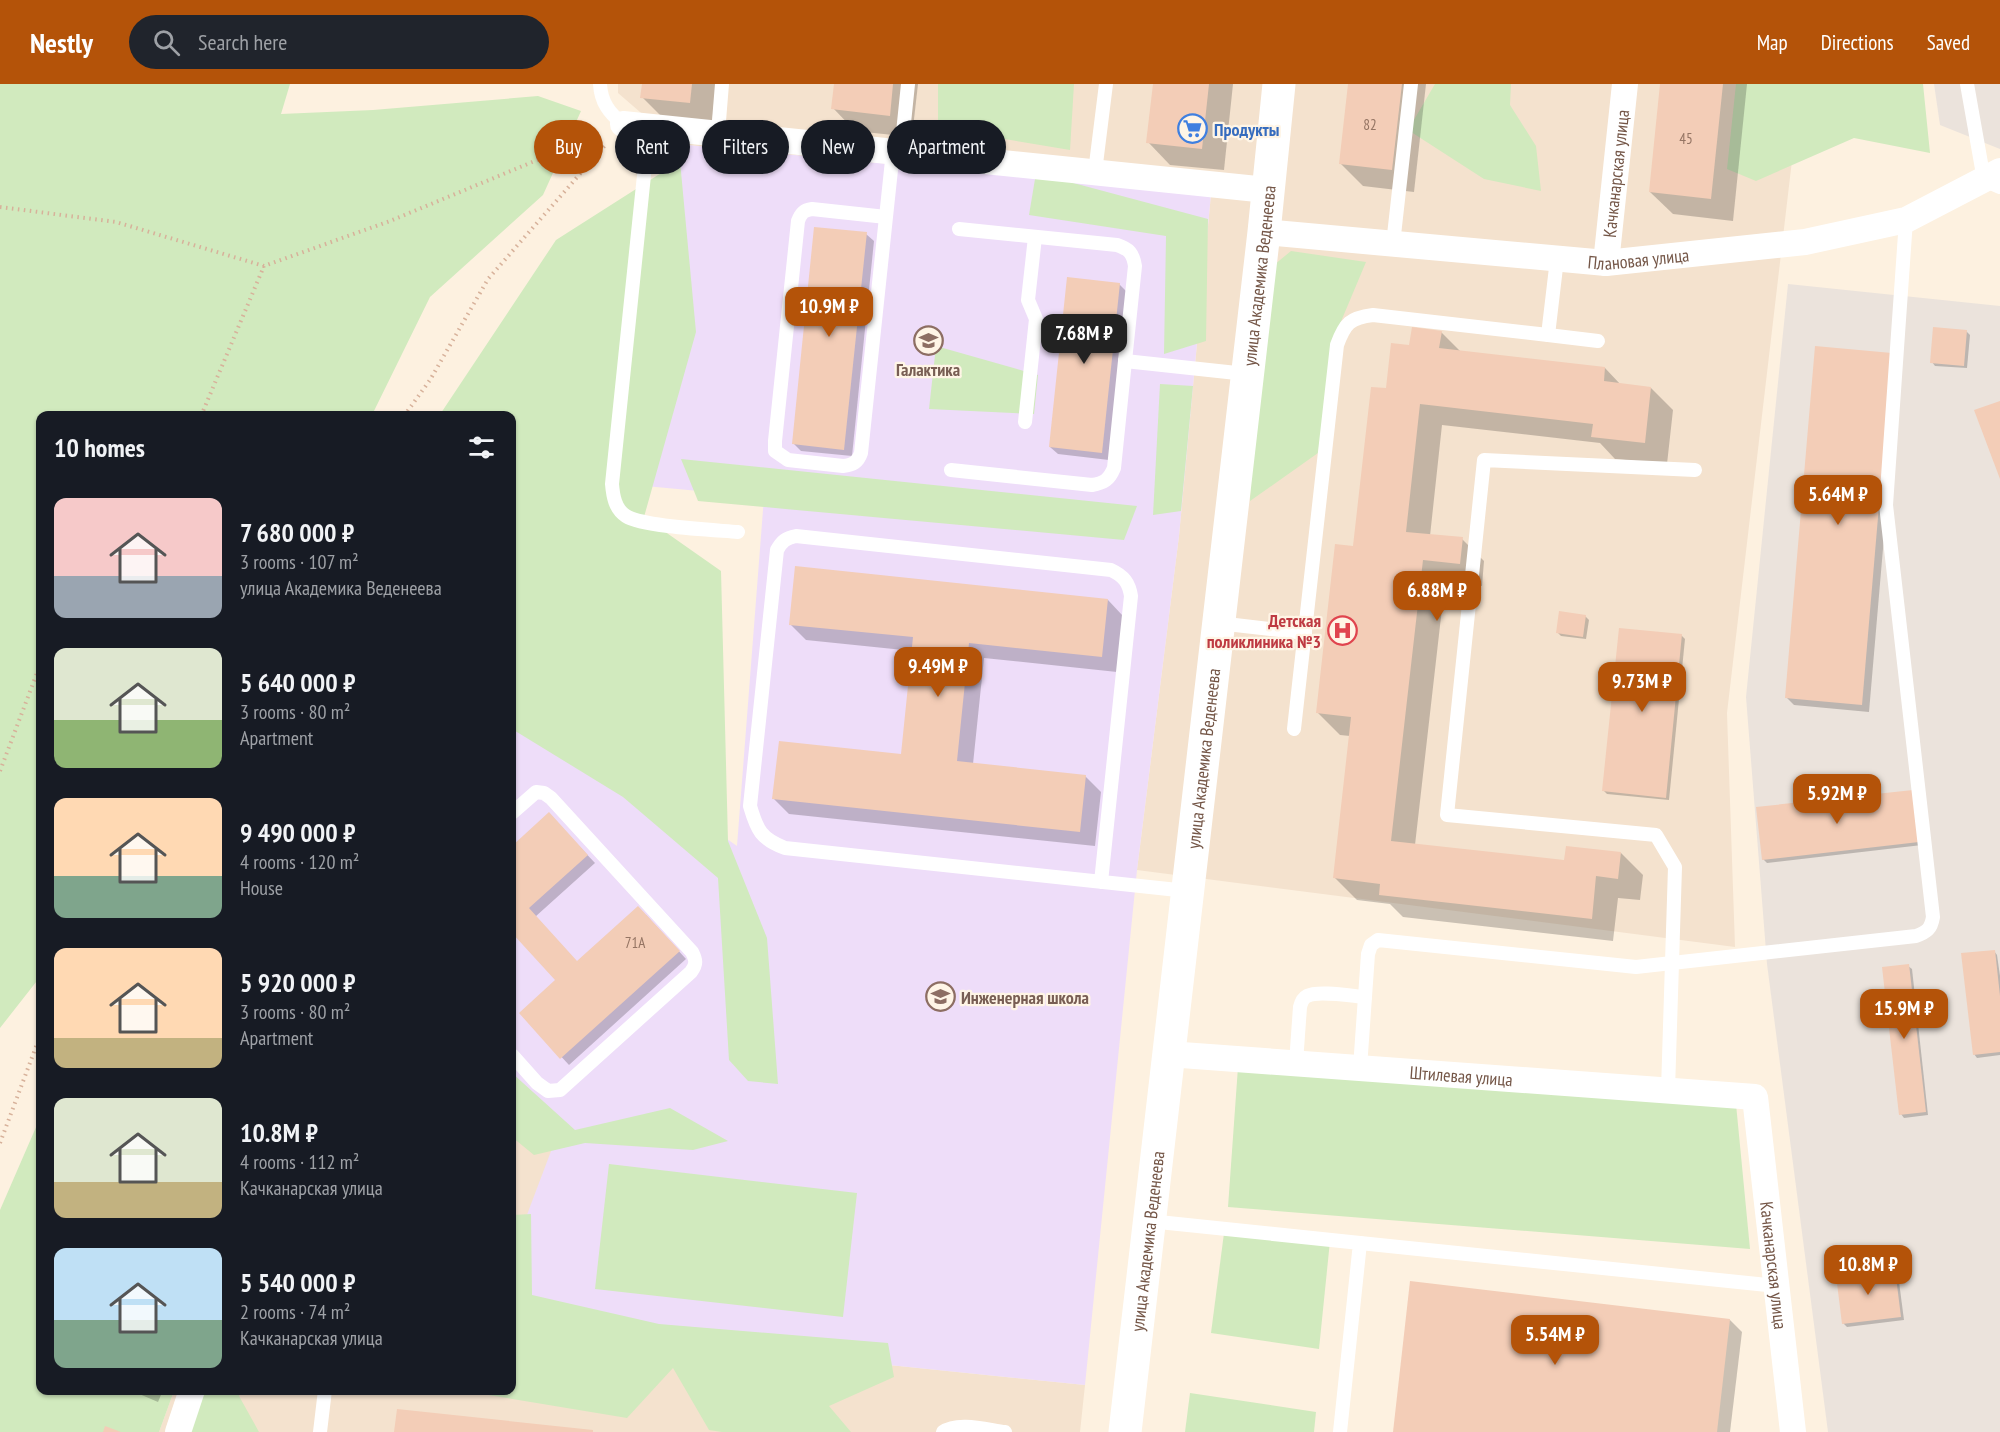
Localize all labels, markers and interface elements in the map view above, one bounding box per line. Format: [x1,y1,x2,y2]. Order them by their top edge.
search box [129,15,549,69]
text: Nestly [30,24,93,61]
icon: search [150,26,183,59]
text: Search here [198,28,287,56]
text: Map [1757,29,1788,56]
text: Directions [1821,29,1894,56]
text: Saved [1927,29,1970,56]
street label: Качканарская улица [1597,108,1634,239]
supermarket icon: Продукты [1177,113,1209,145]
house number: 82 [1363,115,1377,134]
place label: Продукты [1214,118,1279,141]
chip: Buy [534,120,603,174]
chip: Rent [615,120,690,174]
chip: Filters [702,120,789,174]
chip: New [801,120,875,174]
chip: Apartment [887,120,1006,174]
house number: 45 [1679,129,1693,148]
street label: улица Академика Веденеева [1237,184,1280,367]
street label: Плановая улица [1587,243,1690,275]
pin: 10.9M ₽ [774,287,884,338]
text: 10.9M ₽ [799,293,859,319]
pin: 7.68M ₽ [1029,314,1139,365]
text: 7.68M ₽ [1055,320,1113,346]
school or university icon: Галактика [912,324,944,356]
place label: Галактика [896,358,960,381]
text: 10 homes [54,431,145,464]
icon: filters [465,431,498,464]
pin: 5.64M ₽ [1783,475,1893,526]
text: 5.64M ₽ [1808,481,1868,507]
text: 7 680 000 ₽ [240,516,354,549]
icon: home [102,522,174,594]
text: 3 rooms · 107 m² [240,549,359,575]
pin: 6.88M ₽ [1382,571,1492,622]
text: улица Академика Веденеева [240,575,442,601]
text: 6.88M ₽ [1407,577,1467,603]
place label: Детская поликлиника №3 [1207,609,1321,653]
hospital icon: Детская поликлиника №3 [1326,614,1358,646]
pin: 9.49M ₽ [883,647,993,698]
text: 9.49M ₽ [908,653,968,679]
pin: 9.73M ₽ [1587,662,1697,713]
text: 5 640 000 ₽ [240,666,355,699]
street label: улица Академика Веденеева [1181,667,1225,850]
text: 9.73M ₽ [1612,668,1672,694]
icon: home [102,672,174,744]
text: 3 rooms · 80 m² [240,699,350,725]
text: Apartment [240,725,313,751]
pin: 5.92M ₽ [1782,774,1892,825]
text: 5.92M ₽ [1807,780,1867,806]
text: 9 490 000 ₽ [240,816,355,849]
icon: home [102,822,174,894]
text: 4 rooms · 120 m² [240,849,359,875]
text: House [240,875,283,901]
house number: 71А [625,933,646,952]
text: 5 920 000 ₽ [240,966,355,999]
icon: home [102,972,174,1044]
school or university icon: Инженерная школа [924,981,956,1013]
place label: Инженерная школа [961,986,1089,1009]
pin: 15.9M ₽ [1849,989,1959,1040]
text: 15.9M ₽ [1874,995,1934,1021]
text: 3 rooms · 80 m² [240,999,350,1025]
text: Apartment [240,1025,313,1051]
street label: Штилевая улица [1409,1060,1513,1091]
text: 10.8M ₽ [240,1116,318,1149]
icon: home [102,1122,174,1194]
text: 4 rooms · 112 m² [240,1149,359,1175]
street label: улица Академика Веденеева [1125,1150,1169,1333]
text: Качканарская улица [240,1175,383,1201]
street label: Качканарская улица [1755,1200,1793,1330]
pin: 10.8M ₽ [1813,1245,1923,1296]
text: 10.8M ₽ [1838,1251,1898,1277]
text: 5 540 000 ₽ [240,1266,355,1299]
icon: home [102,1272,174,1344]
text: 2 rooms · 74 m² [240,1299,350,1325]
pin: 5.54M ₽ [1500,1315,1610,1366]
text: 5.54M ₽ [1525,1321,1585,1347]
text: Качканарская улица [240,1325,383,1351]

